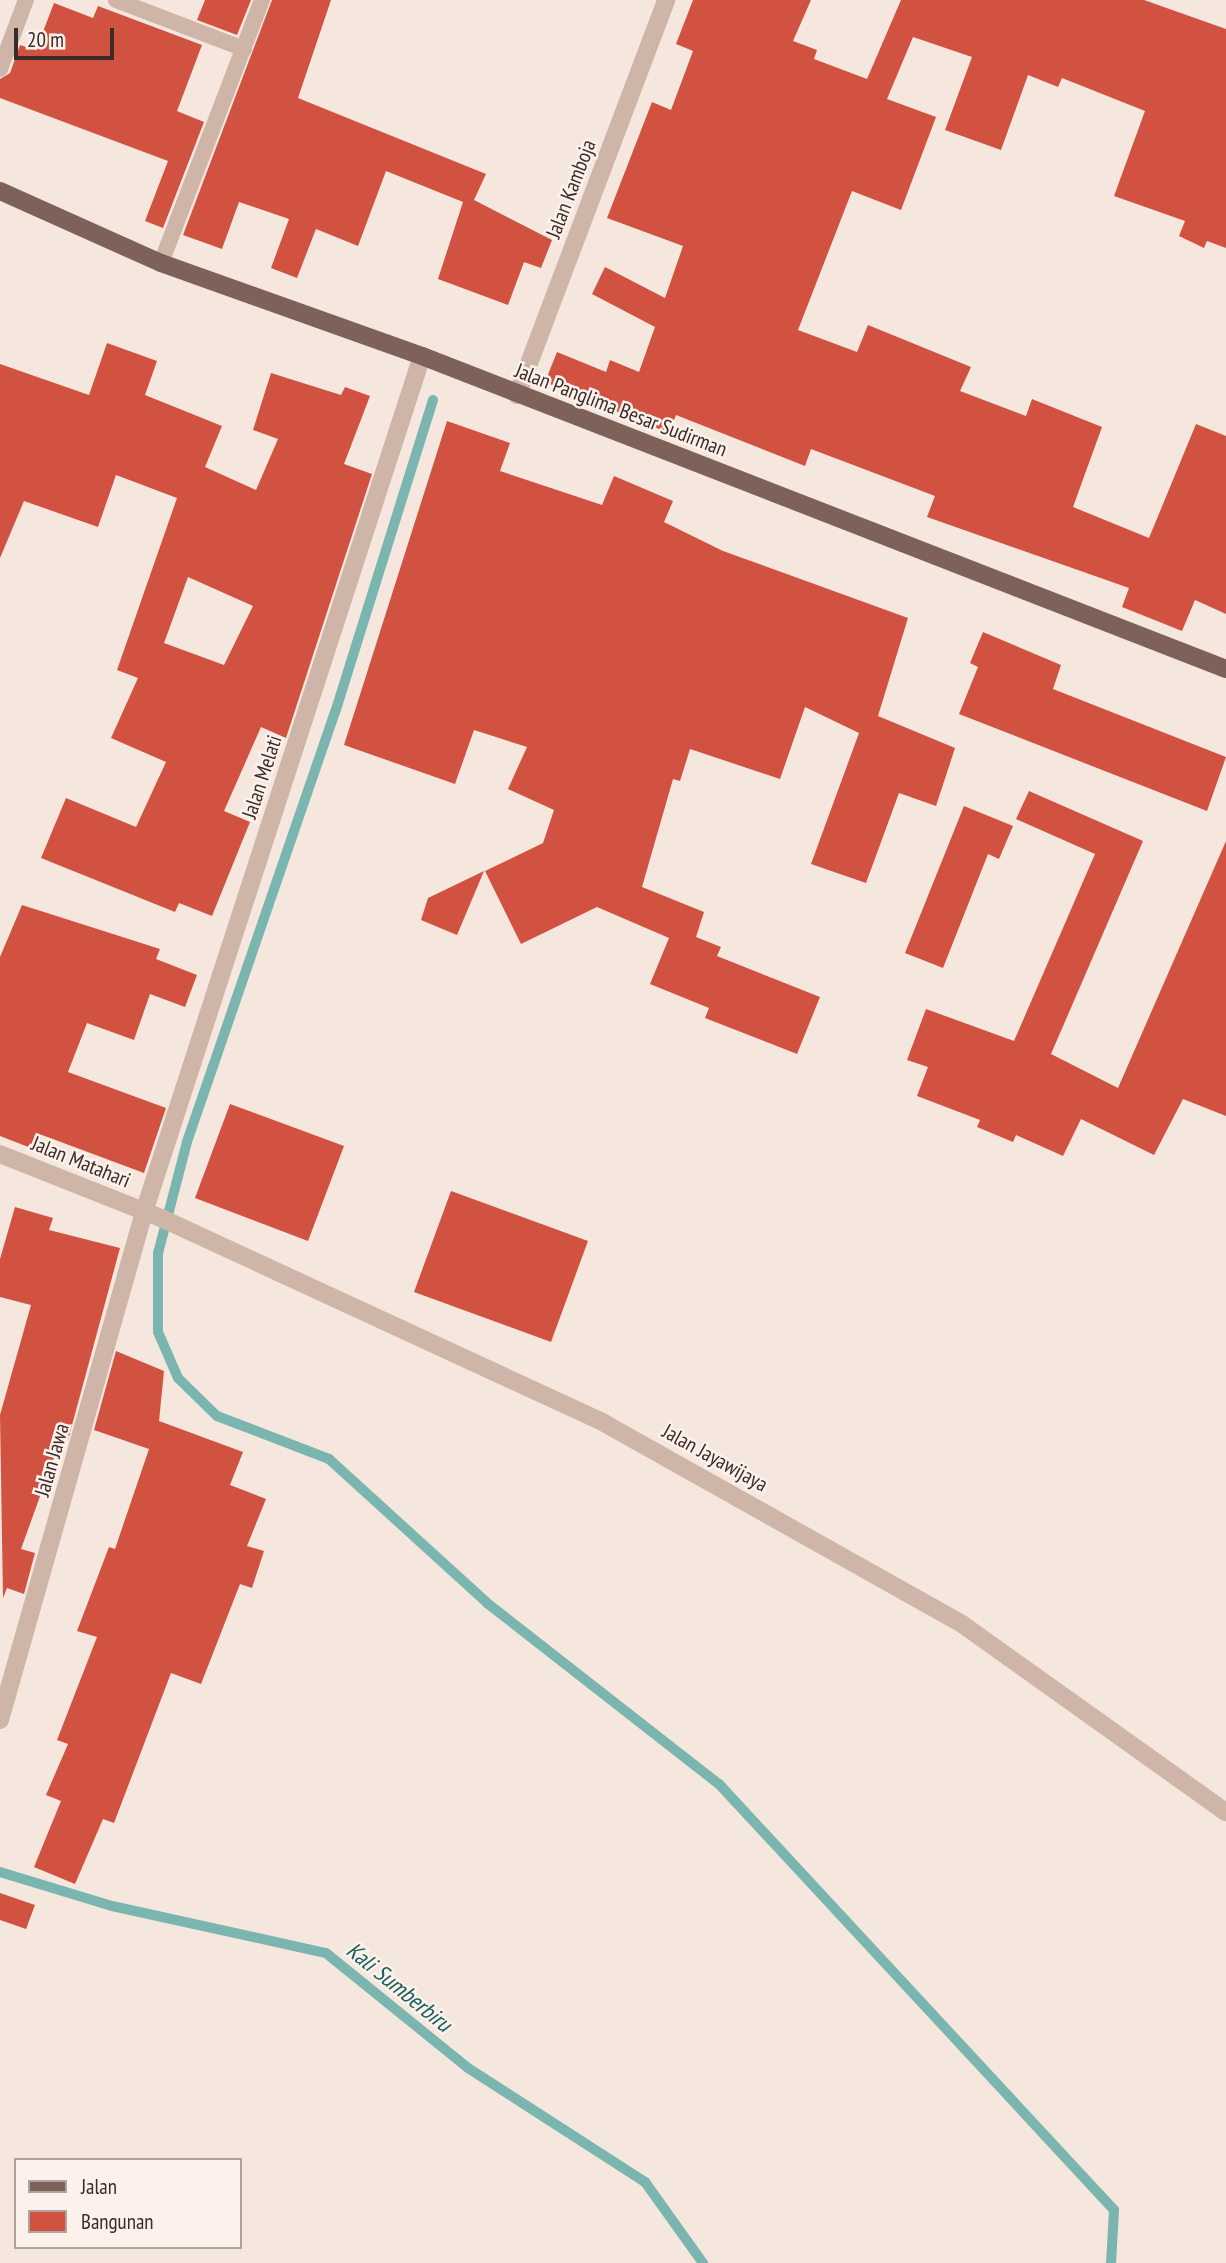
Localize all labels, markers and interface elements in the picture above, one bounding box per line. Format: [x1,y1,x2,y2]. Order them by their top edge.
scale bar [18,14,117,58]
text: 20 m [27,26,64,53]
street label: Jalan Kamboja [541,136,601,242]
street label: Jalan Panglima Besar Sudirman [511,358,731,462]
street label: Jalan Melati [237,732,287,822]
street label: Jalan Matahari [28,1131,134,1193]
street label: Jalan Jayawijaya [658,1419,772,1497]
street label: Jalan Jawa [30,1421,74,1499]
water label: Kali Sumberbiru [341,1936,457,2038]
legend [14,2158,242,2249]
text: Jalan [81,2173,117,2200]
text: Bangunan [81,2208,154,2235]

